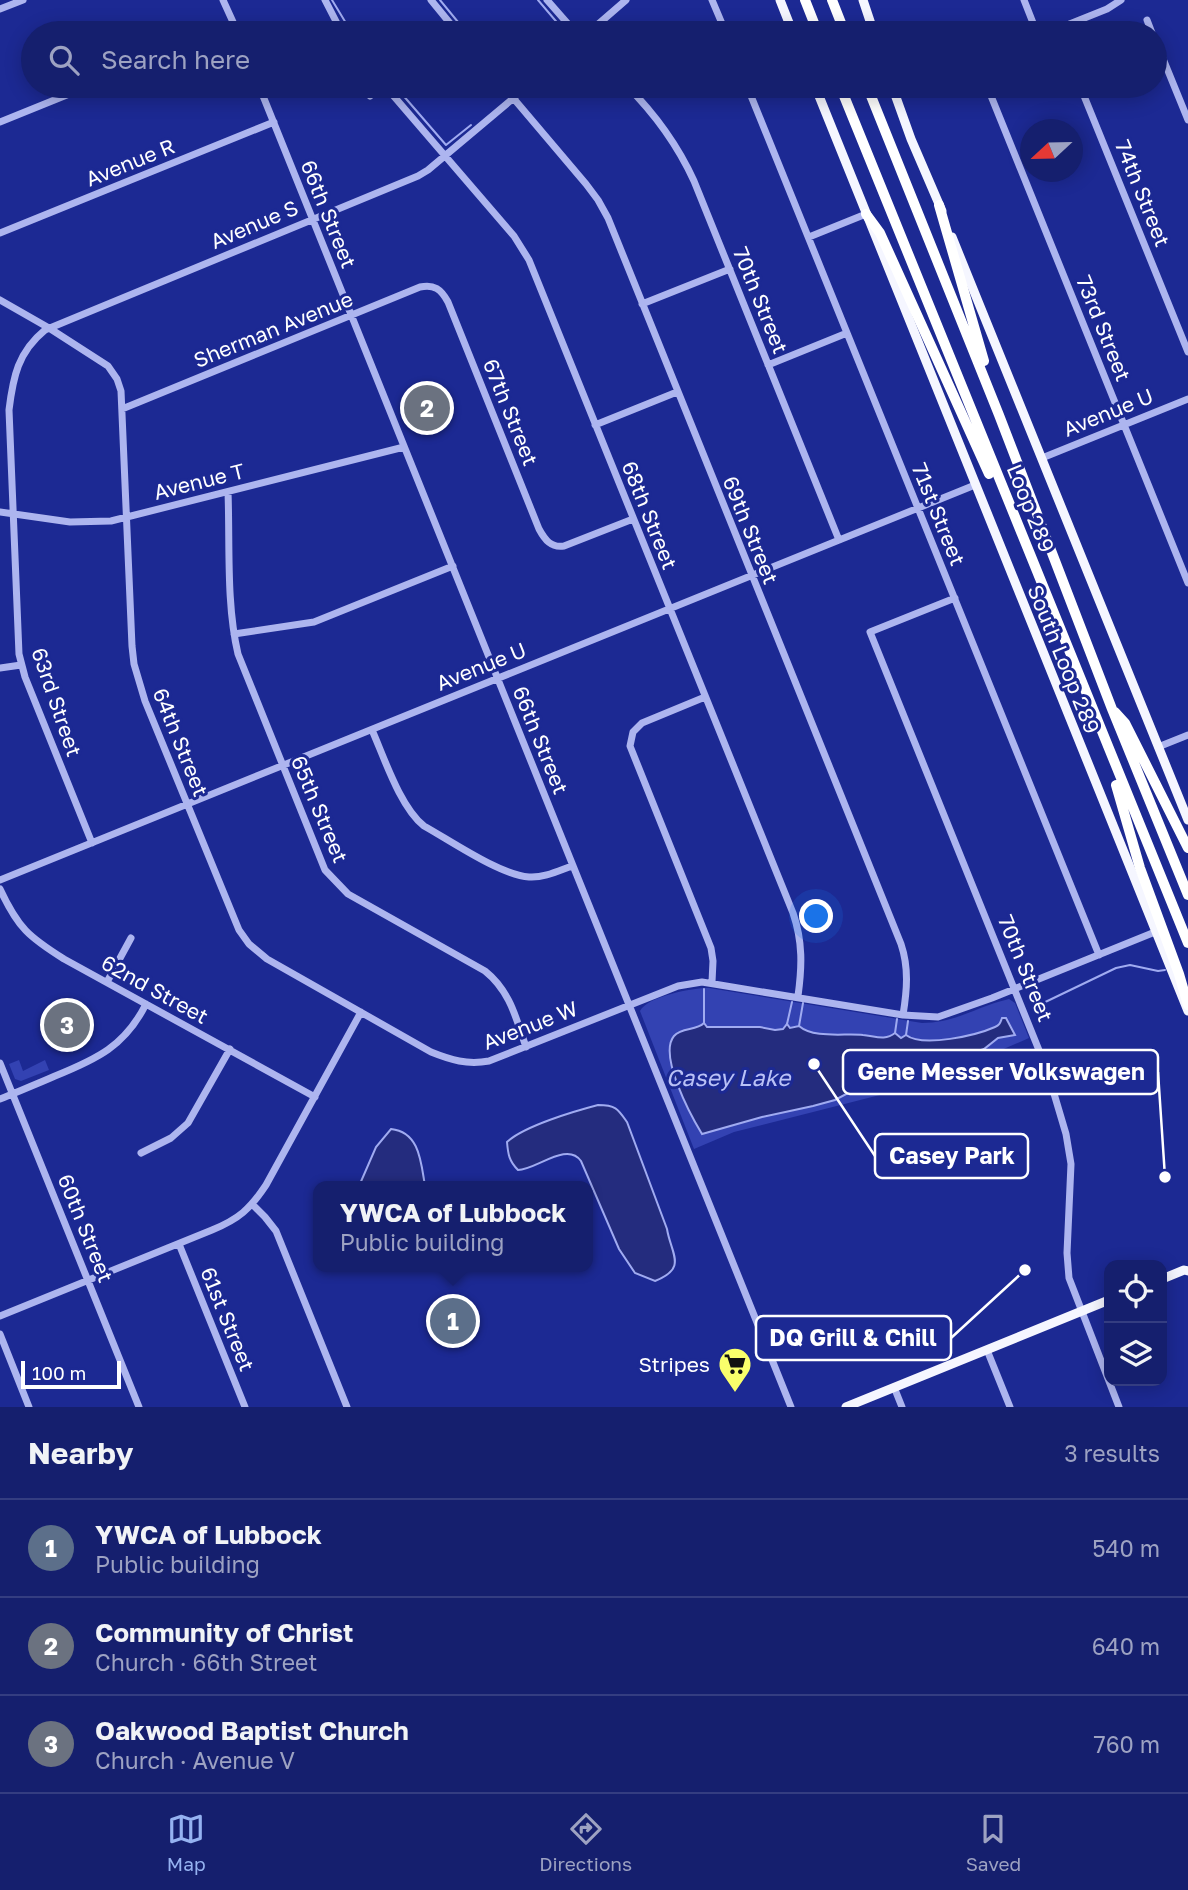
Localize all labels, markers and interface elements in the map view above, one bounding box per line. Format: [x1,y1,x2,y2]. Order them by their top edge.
search box [21,21,1167,98]
icon: search [45,41,83,79]
text: Search here [101,44,250,75]
north arrow [1020,119,1083,182]
street label: Avenue R [82,132,178,192]
street label: 74th Street [1110,136,1176,250]
street label: 66th Street [296,156,362,272]
street label: Avenue S [206,194,302,254]
street label: 70th Street [728,243,794,357]
street label: 73rd Street [1071,271,1137,385]
street label: Sherman Avenue [190,285,356,373]
street label: 67th Street [478,355,544,469]
pin: 2 [404,382,450,434]
street label: Avenue U [1059,382,1157,442]
street label: Avenue T [151,457,247,505]
street label: 68th Street [617,457,683,573]
street label: 71st Street [907,459,971,569]
street label: Loop 289 [1002,460,1060,556]
street label: 69th Street [718,472,784,588]
street label: South Loop 289 [1022,581,1106,737]
street label: Avenue U [432,636,530,696]
street label: 63rd Street [26,644,88,760]
street label: 66th Street [508,682,574,798]
street label: 64th Street [148,684,214,800]
street label: 65th Street [286,752,354,866]
your location [799,899,833,933]
street label: 70th Street [993,911,1059,1025]
street label: 62nd Street [97,949,213,1029]
street label: Avenue W [479,995,581,1055]
pin: 3 [44,999,90,1051]
callout: Gene Messer Volkswagen [843,1050,1158,1094]
text: Gene Messer Volkswagen [857,1057,1145,1085]
water label: Casey Lake [666,1063,792,1091]
callout: Casey Park [875,1134,1028,1178]
text: Casey Park [889,1141,1016,1169]
street label: 60th Street [53,1170,119,1286]
popup [313,1181,593,1272]
text: YWCA of Lubbock [340,1197,566,1228]
text: Public building [340,1228,505,1256]
map controls [1104,1260,1167,1386]
button: locate [1104,1260,1167,1323]
street label: 61st Street [195,1263,261,1375]
pin: 1 [430,1295,476,1347]
callout: DQ Grill & Chill [756,1316,951,1360]
text: DQ Grill & Chill [769,1323,937,1351]
button: layers [1104,1323,1167,1386]
supermarket icon: Stripes [716,1345,754,1394]
place label: Stripes [639,1351,710,1377]
scale bar [21,1358,121,1390]
text: 100 m [32,1361,86,1384]
text: Nearby [28,1435,133,1471]
text: 3 results [1064,1439,1160,1467]
text: YWCA of Lubbock [95,1519,322,1550]
text: 1 [45,1534,57,1562]
text: 540 m [1092,1534,1160,1562]
text: Public building [95,1550,260,1578]
text: Community of Christ [95,1617,353,1648]
text: 2 [44,1632,58,1660]
text: 640 m [1092,1632,1160,1660]
text: Church · 66th Street [95,1648,318,1676]
text: Oakwood Baptist Church [95,1715,409,1746]
text: 3 [44,1730,58,1758]
text: 760 m [1094,1730,1160,1758]
text: Church · Avenue V [95,1746,295,1774]
tab: Map [167,1810,206,1875]
tab: Directions [539,1810,632,1875]
tab: Saved [966,1810,1021,1875]

